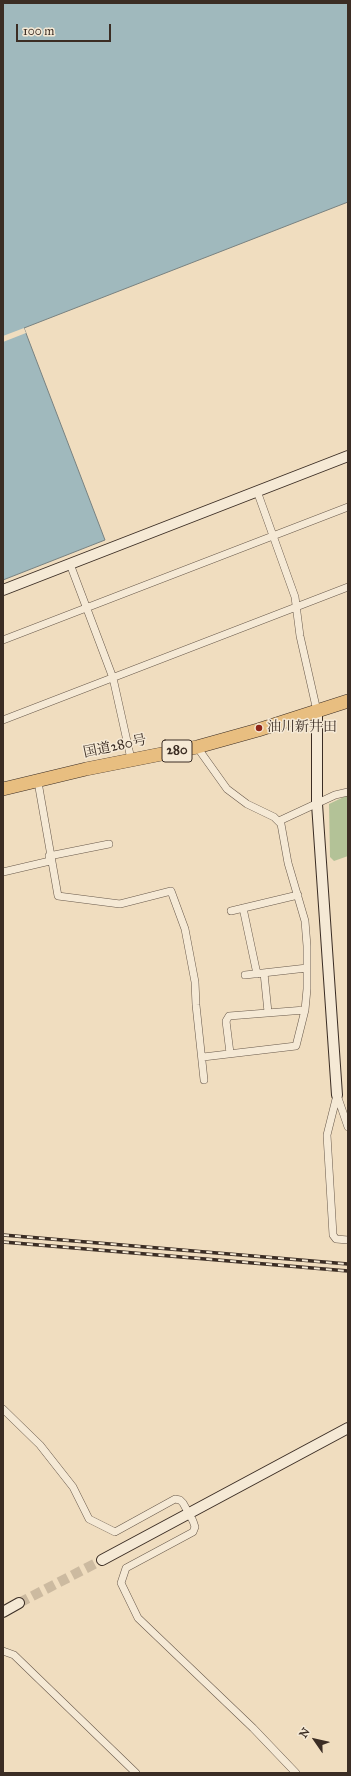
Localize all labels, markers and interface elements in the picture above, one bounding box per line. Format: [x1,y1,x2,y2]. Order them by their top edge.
scale bar [18,16,113,42]
text: 100 m [23,24,54,38]
place label: 油川新井田 [267,720,337,736]
marker: 油川新井田 [254,723,264,733]
street label: 国道280号 [82,732,148,762]
road number: 280 [162,740,192,762]
north arrow [295,1720,335,1760]
text: N [297,1726,313,1741]

